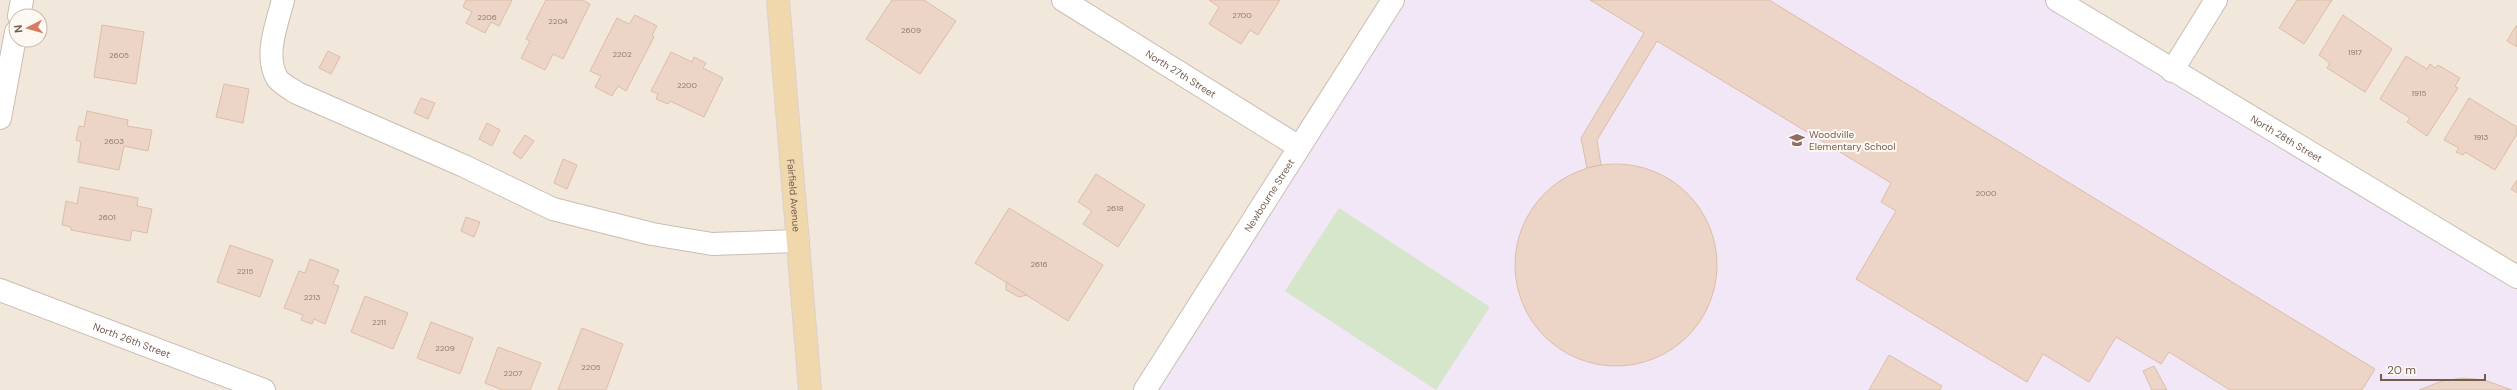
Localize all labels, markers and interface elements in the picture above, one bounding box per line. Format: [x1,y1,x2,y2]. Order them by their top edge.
north arrow [8,8,48,48]
house number: 2700 [1232,10,1252,20]
house number: 2206 [477,12,497,22]
house number: 2204 [548,16,568,26]
text: N [11,24,25,34]
house number: 2609 [901,25,921,35]
street label: North 27th Street [1143,47,1218,101]
house number: 1917 [2348,47,2362,57]
house number: 2202 [612,49,632,59]
house number: 2605 [109,50,129,60]
house number: 2200 [677,80,698,90]
house number: 1915 [2412,88,2426,98]
street label: North 28th Street [2248,112,2325,165]
place label: Woodville Elementary School [1809,128,1896,153]
school or university icon: Woodville Elementary School [1788,131,1806,149]
house number: 1913 [2474,132,2489,142]
house number: 2603 [104,136,124,146]
street label: Newbourne Street [1241,156,1297,234]
street label: Fairfield Avenue [784,158,803,233]
house number: 2000 [1976,188,1997,198]
house number: 2618 [1107,203,1124,213]
house number: 2601 [98,212,116,222]
house number: 2616 [1030,259,1048,269]
house number: 2215 [237,266,253,276]
house number: 2213 [304,292,320,302]
house number: 2211 [372,317,386,327]
street label: North 26th Street [91,320,172,361]
house number: 2209 [435,343,455,353]
scale bar [2381,356,2485,382]
house number: 2205 [581,362,601,372]
text: 20 m [2387,362,2416,378]
house number: 2207 [504,368,522,378]

